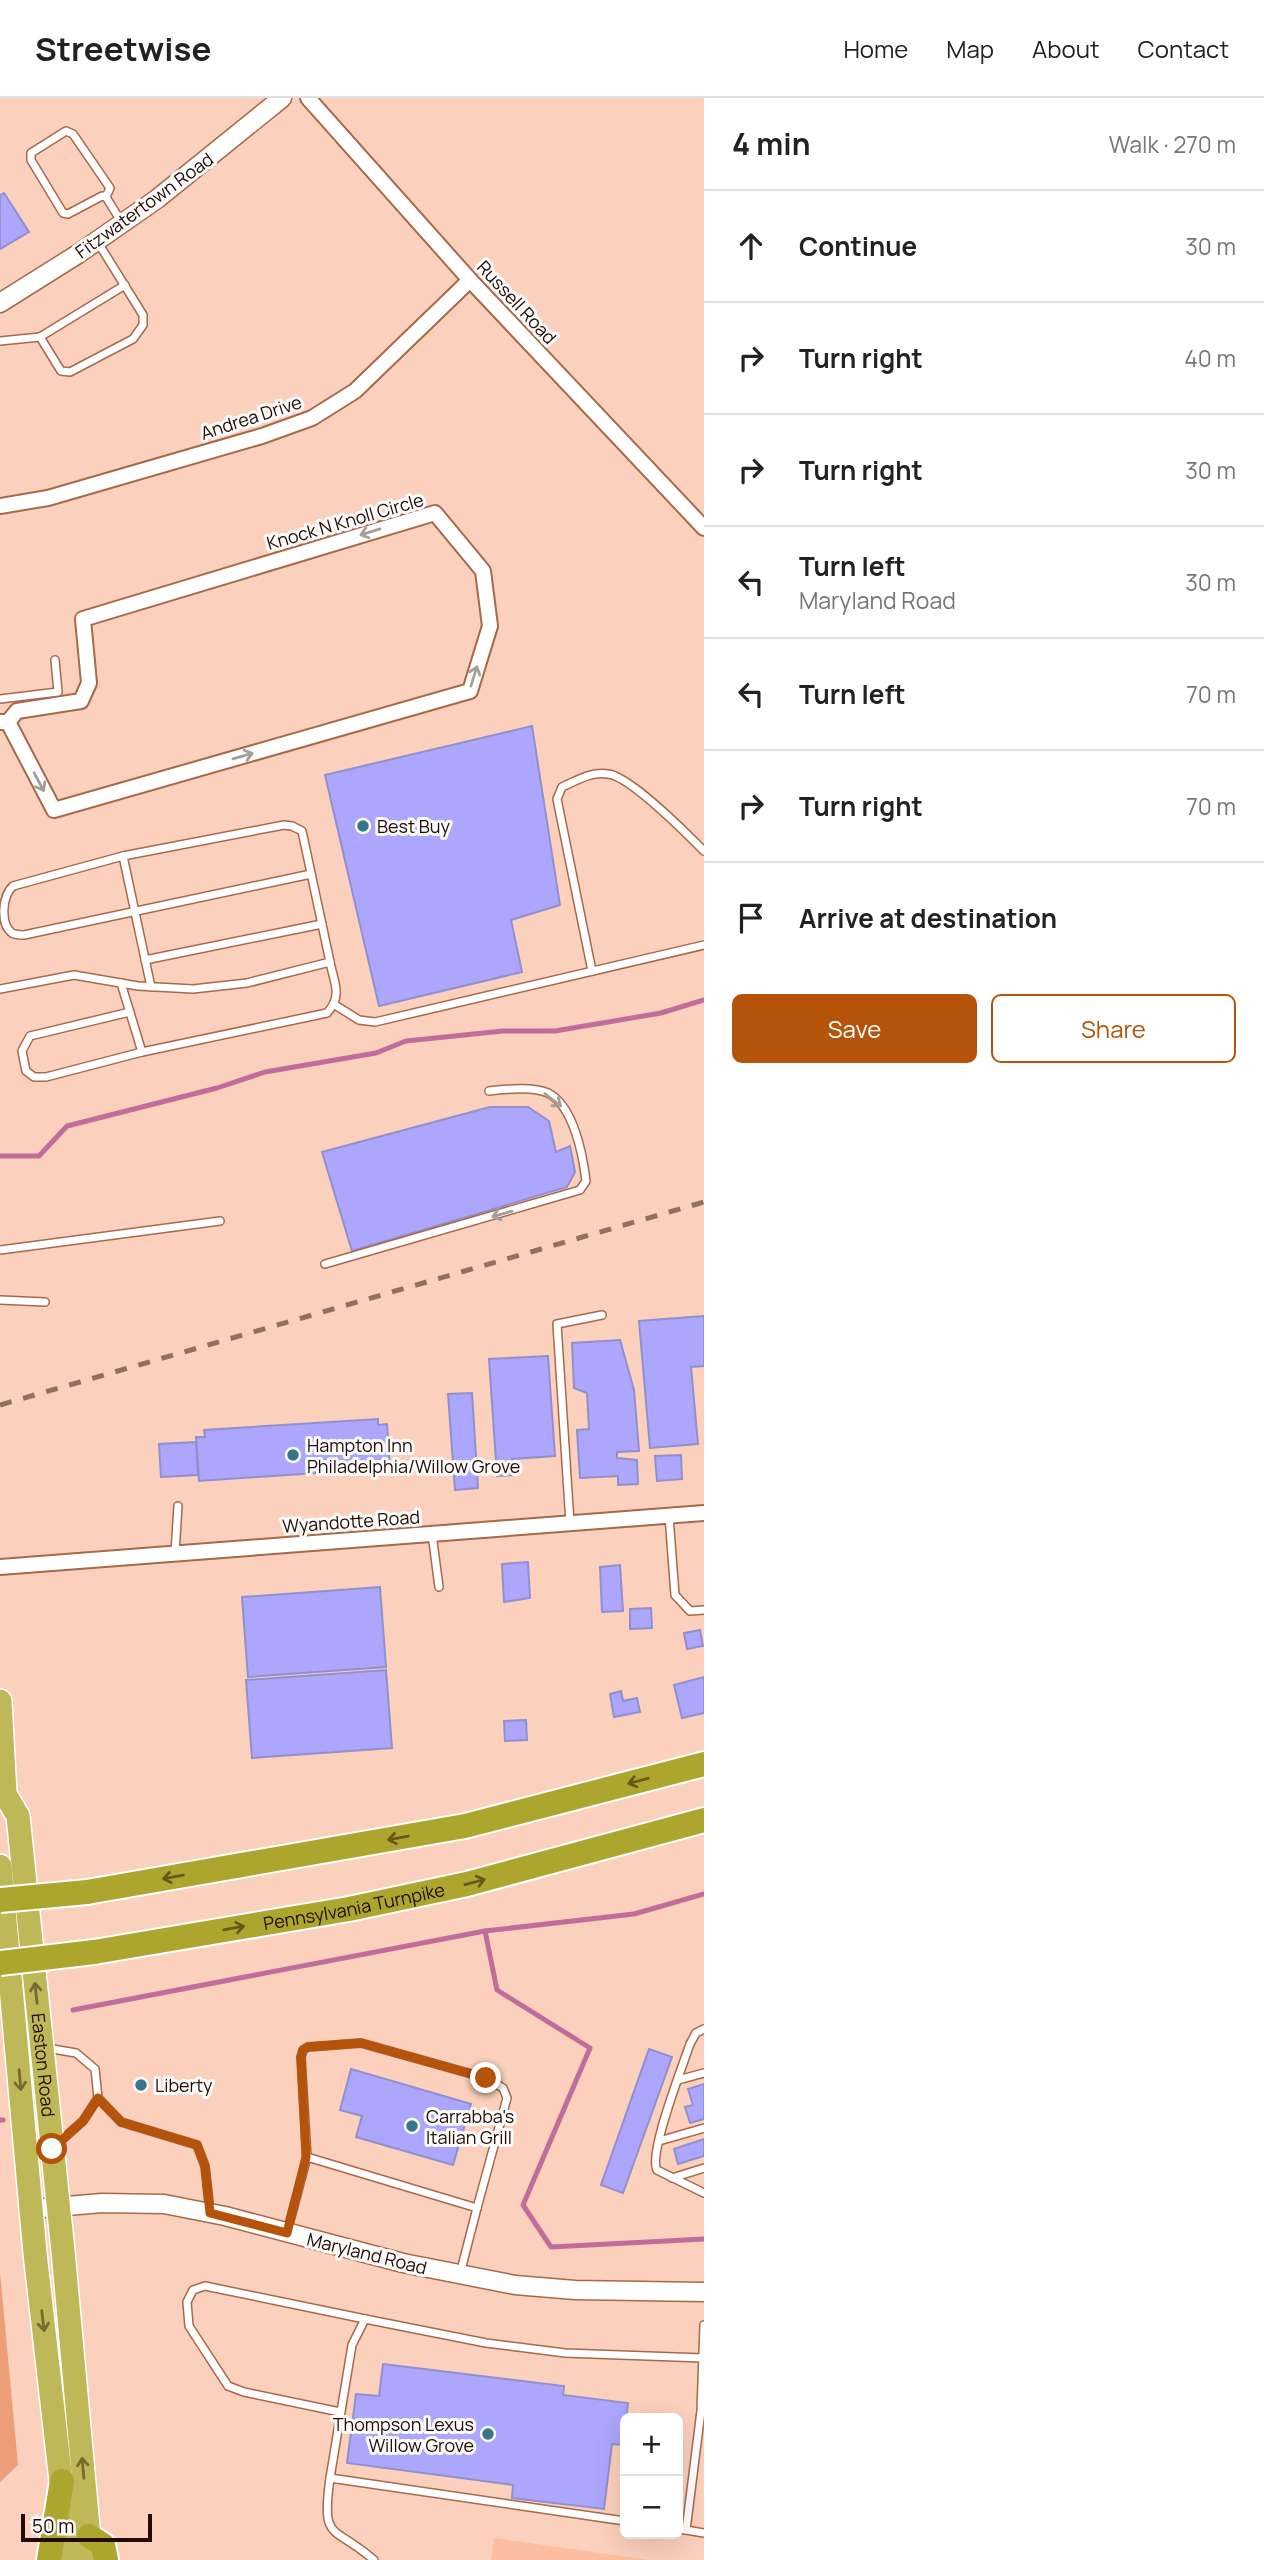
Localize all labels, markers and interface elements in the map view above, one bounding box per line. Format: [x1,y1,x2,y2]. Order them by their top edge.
text: Streetwise [35,26,211,71]
text: Home [843,32,908,65]
text: Map [946,32,994,65]
text: About [1032,32,1100,65]
text: Contact [1138,32,1229,65]
text: 4 min [732,123,810,164]
text: Walk · 270 m [1109,128,1236,160]
street label: Fitzwatertown Road [70,147,218,263]
icon: ahead [732,227,770,265]
text: Continue [799,228,917,264]
text: 30 m [1185,230,1236,262]
street label: Russell Road [472,255,562,349]
icon: right [732,339,770,377]
text: Turn right [799,340,923,376]
text: 40 m [1184,342,1236,374]
street label: Andrea Drive [197,389,305,445]
icon: right [732,451,770,489]
text: Turn right [799,452,923,488]
text: 30 m [1185,454,1236,486]
street label: Knock N Knoll Circle [264,487,426,555]
one-way arrow [359,527,381,540]
text: Turn left [799,548,906,584]
icon: left [732,563,770,601]
text: 30 m [1185,566,1236,598]
text: Maryland Road [799,584,956,616]
one-way arrow [469,666,482,688]
icon: left [732,675,770,713]
text: Turn left [799,676,906,712]
text: 70 m [1186,678,1236,710]
one-way arrow [231,749,253,762]
one-way arrow [33,772,47,792]
icon: right [732,787,770,825]
text: Turn right [799,788,923,824]
text: 70 m [1186,790,1236,822]
place label: Best Buy [377,814,451,838]
marker: Best Buy [355,818,371,834]
icon: arrive [732,899,770,937]
text: Arrive at destination [799,900,1057,936]
button: Save [732,994,977,1063]
button: Share [991,994,1236,1063]
one-way arrow [544,1092,562,1107]
one-way arrow [491,1209,513,1222]
place label: Hampton Inn Philadelphia/Willow Grove [307,1433,520,1478]
marker: Hampton Inn Philadelphia/Willow Grove [285,1447,301,1463]
street label: Wyandotte Road [281,1504,421,1538]
one-way arrow [627,1775,650,1788]
one-way arrow [387,1832,410,1845]
one-way arrow [163,1871,185,1884]
one-way arrow [463,1875,486,1888]
street label: Pennsylvania Turnpike [261,1877,447,1935]
one-way arrow [222,1921,245,1934]
one-way arrow [29,1982,42,2005]
street label: Easton Road [26,2012,61,2118]
route end [470,2062,501,2093]
one-way arrow [14,2068,27,2091]
place label: Liberty [155,2073,213,2097]
marker: Liberty [133,2077,149,2093]
place label: Carrabba's Italian Grill [426,2104,514,2149]
marker: Carrabba's Italian Grill [404,2118,420,2134]
route start [36,2133,67,2164]
street label: Maryland Road [305,2227,429,2279]
one-way arrow [37,2309,50,2332]
place label: Thompson Lexus Willow Grove [333,2412,474,2457]
map controls [620,2413,683,2539]
button: + [620,2413,683,2476]
marker: Thompson Lexus Willow Grove [480,2426,496,2442]
one-way arrow [76,2458,89,2480]
button: − [620,2476,683,2539]
scale bar [21,2511,152,2543]
text: 50 m [32,2513,74,2539]

